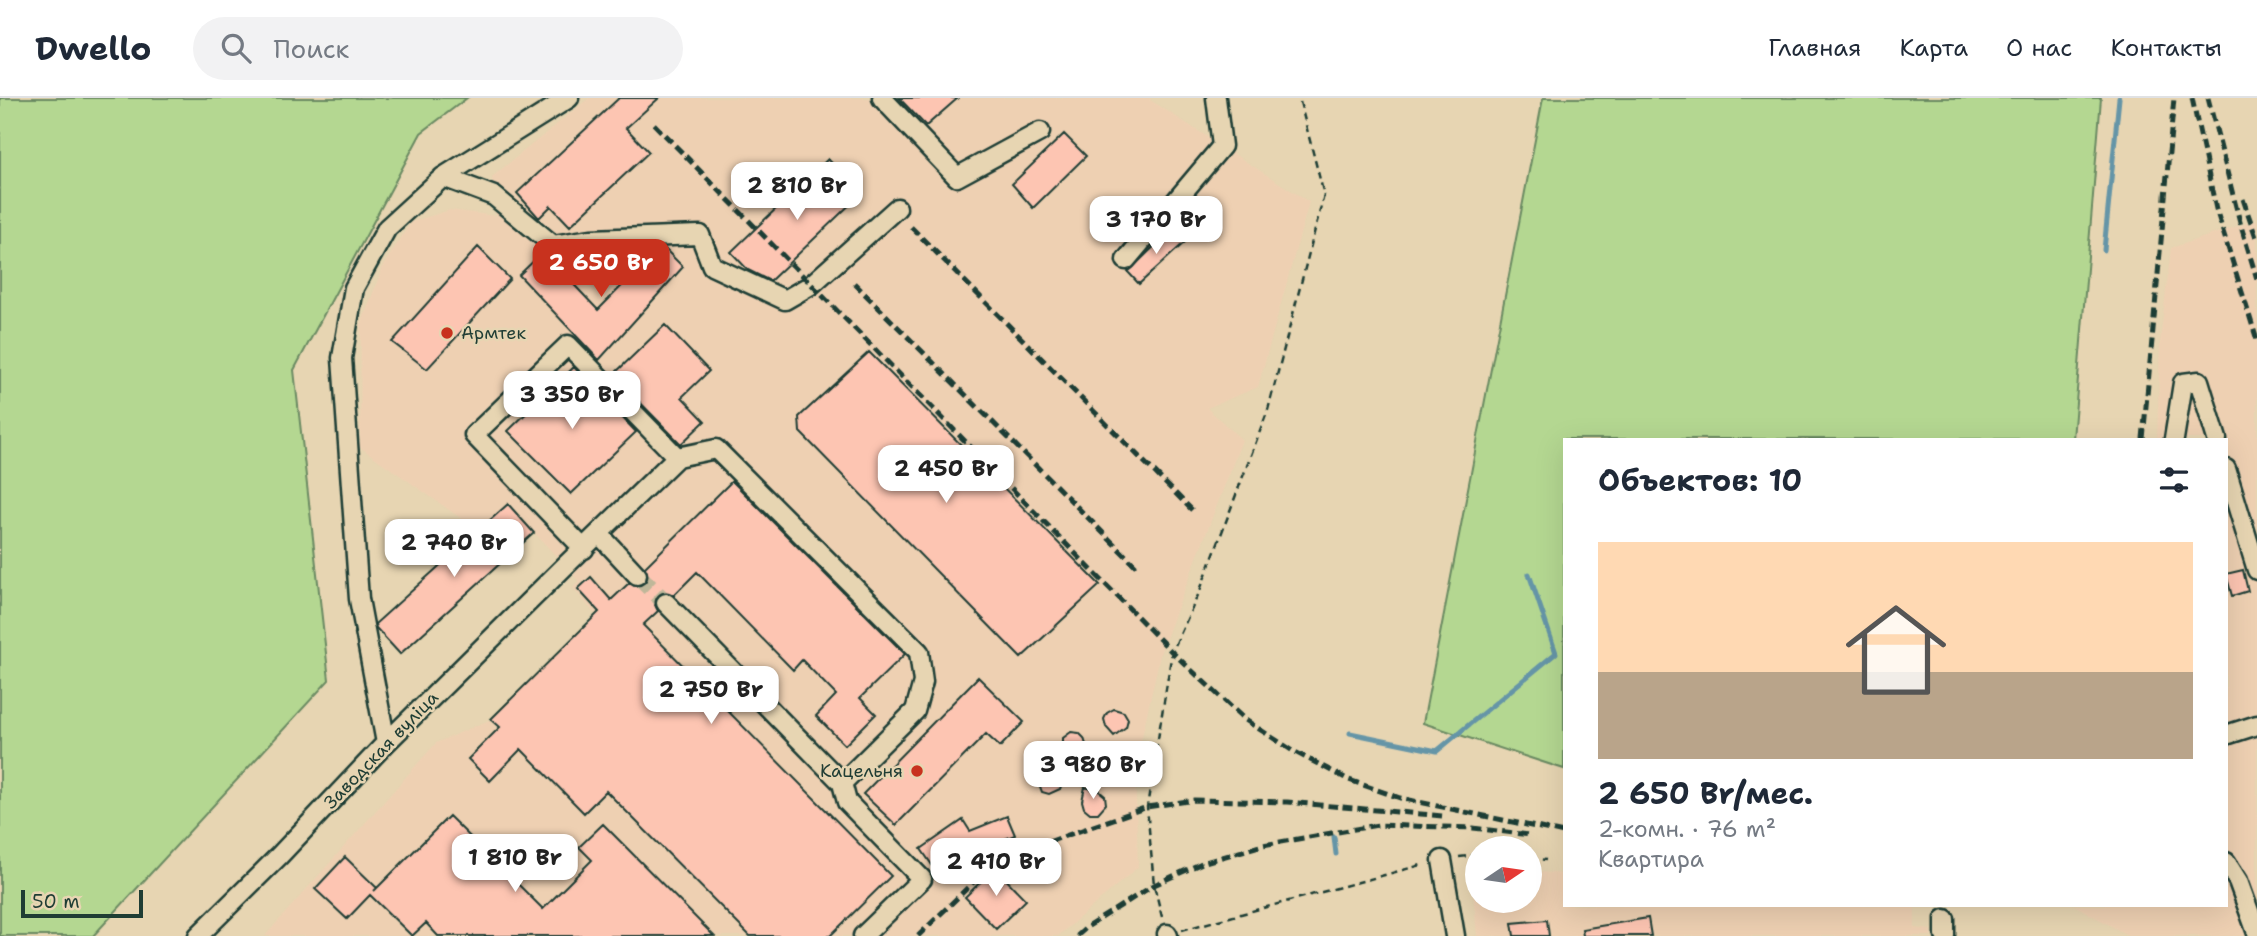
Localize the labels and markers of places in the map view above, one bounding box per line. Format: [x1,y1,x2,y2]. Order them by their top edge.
pin: 2 810 Br [725,162,869,222]
pin: 3 170 Br [1084,197,1228,256]
pin: 2 650 Br [529,240,673,299]
place label: Армтек [461,321,526,345]
marker: Армтек [439,325,455,341]
pin: 3 350 Br [500,372,644,431]
pin: 2 450 Br [874,446,1018,505]
pin: 2 740 Br [382,519,526,579]
pin: 2 750 Br [639,666,783,726]
pin: 3 980 Br [1021,742,1165,801]
place label: Кацельня [820,759,903,783]
marker: Кацельня [909,763,925,779]
pin: 1 810 Br [443,834,587,894]
pin: 2 410 Br [924,838,1068,898]

